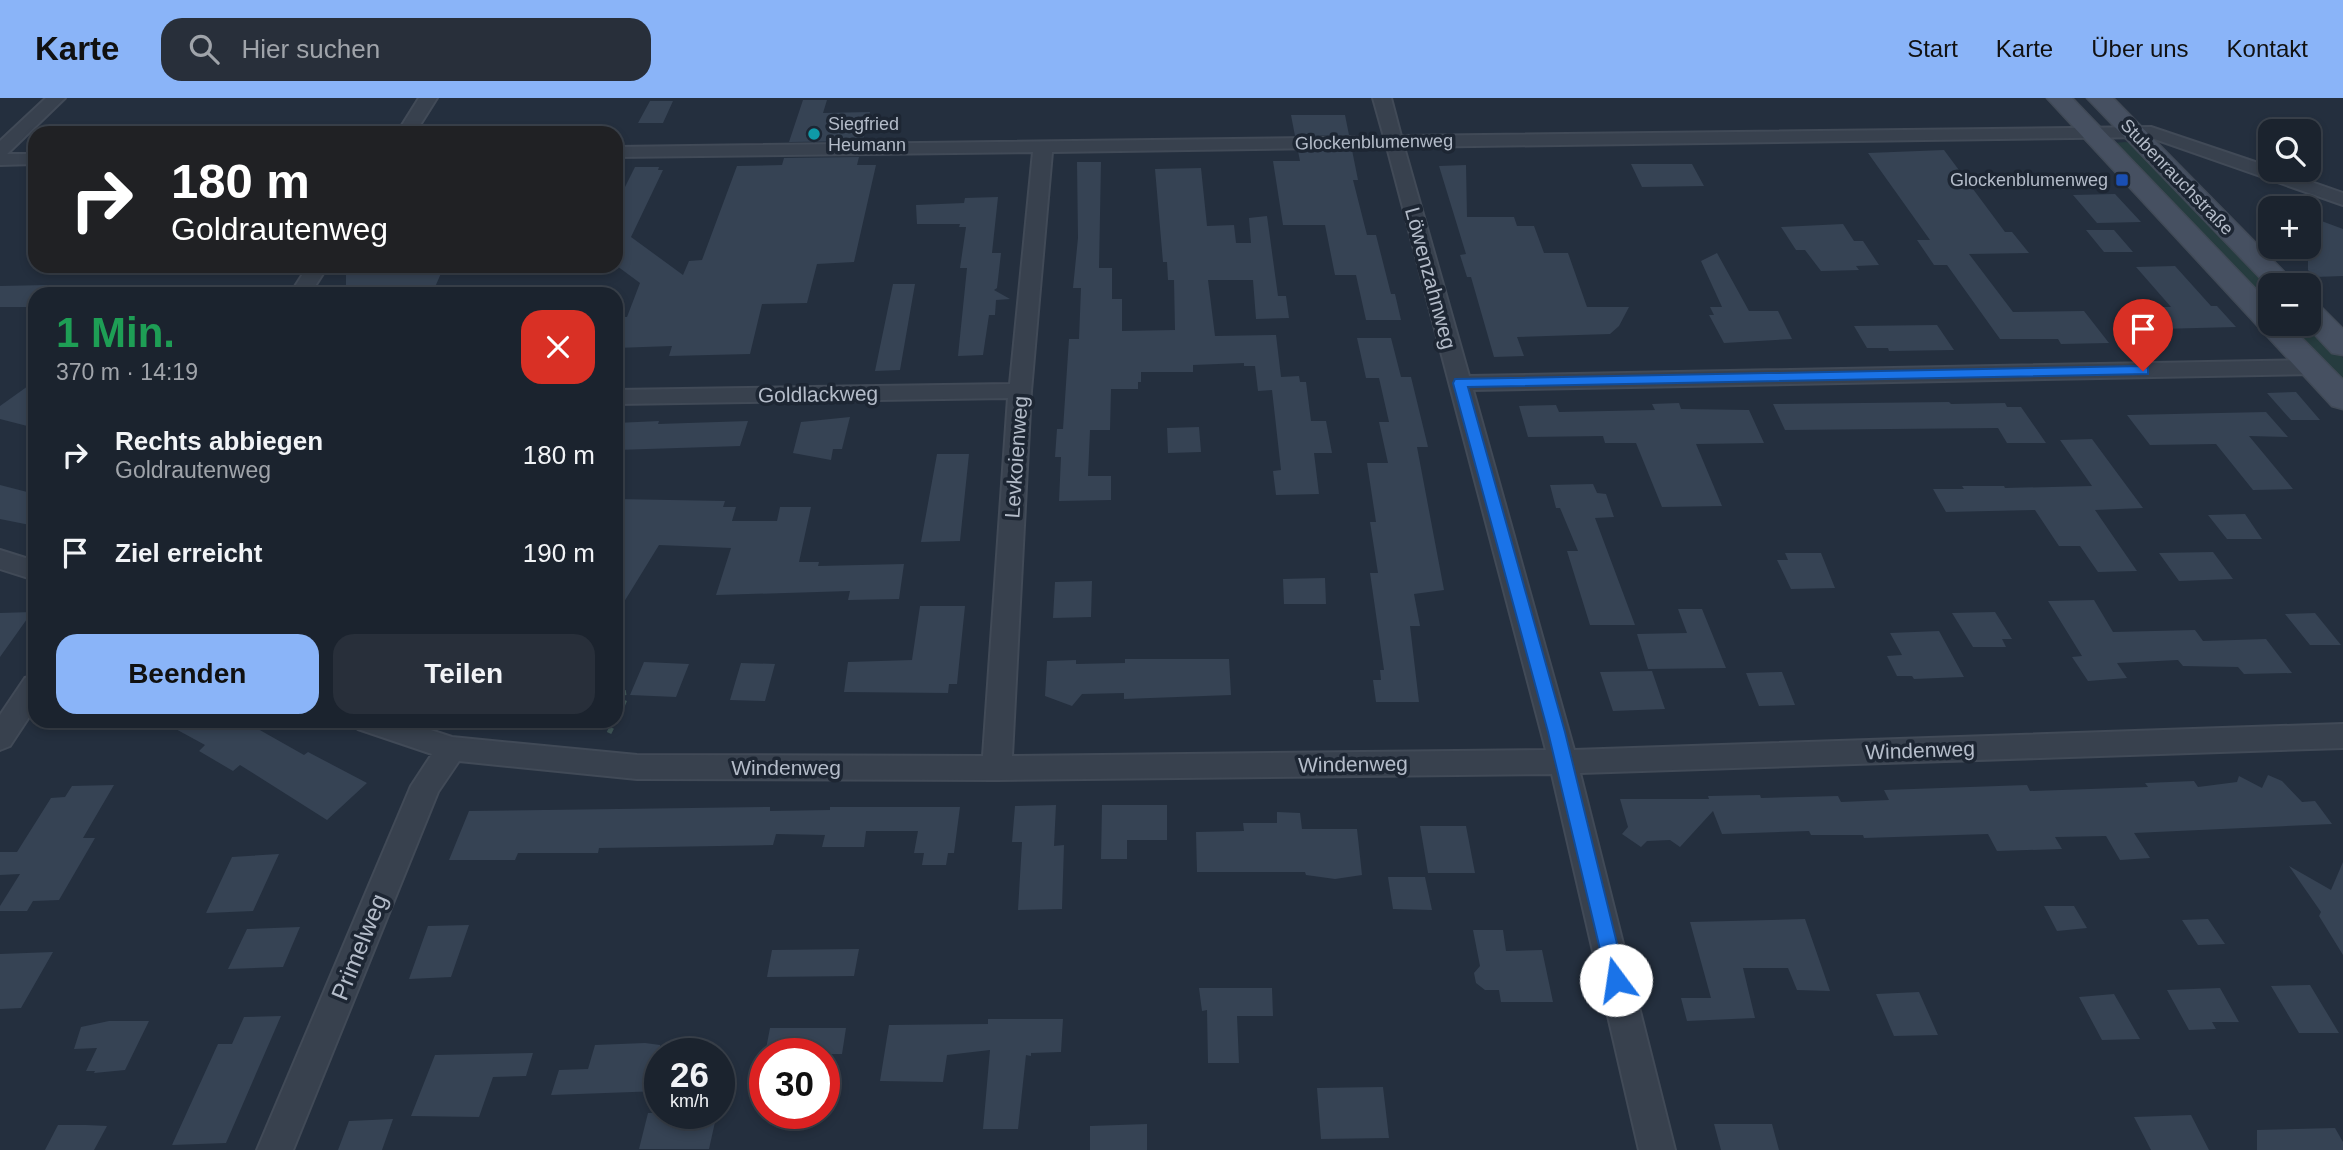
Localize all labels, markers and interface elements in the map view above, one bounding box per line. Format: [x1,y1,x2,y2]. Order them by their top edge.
search box [161,18,651,81]
text: Karte [35,30,119,67]
icon: search [185,30,223,68]
text: Hier suchen [241,34,380,64]
text: Start [1907,35,1958,62]
text: Karte [1996,35,2053,62]
text: Über uns [2091,35,2189,62]
text: Kontakt [2227,35,2308,62]
place label: Siegfried Heumann [828,114,906,155]
street label: Stubenrauchstraße [2117,115,2237,239]
map controls [2258,119,2321,336]
button: search [2258,119,2321,182]
marker: Siegfried Heumann [806,126,822,142]
street label: Glockenblumenweg [1295,131,1453,153]
icon: right [56,154,147,245]
text: 180 m [171,154,310,208]
place label: Glockenblumenweg [1950,170,2108,190]
marker: Glockenblumenweg [2114,172,2130,188]
button: + [2258,196,2321,259]
street label: Löwenzahnweg [1401,205,1461,351]
text: Goldrautenweg [171,211,388,247]
button: − [2258,273,2321,336]
pin [2113,299,2173,371]
text: 1 Min. [56,309,175,356]
button: close [521,310,595,384]
icon: arrive [2124,310,2162,348]
text: 370 m · 14:19 [56,359,198,385]
street label: Goldlackweg [758,381,878,407]
street label: Levkoienweg [1000,395,1032,519]
text: Rechts abbiegen [115,426,323,456]
icon: right [56,436,94,474]
text: 180 m [523,440,595,470]
text: Goldrautenweg [115,457,271,483]
icon: arrive [56,534,94,572]
text: Ziel erreicht [115,538,262,568]
text: 190 m [523,538,595,568]
button: Beenden [56,634,319,714]
button: Teilen [333,634,595,714]
street label: Windenweg [1865,737,1975,763]
street label: Windenweg [1298,752,1408,776]
street label: Windenweg [731,756,841,779]
street label: Primelweg [325,890,393,1004]
position arrow [1579,943,1653,1017]
speed limit sign: 30 [749,1038,840,1129]
text: 26 [670,1055,709,1094]
text: km/h [670,1091,709,1111]

